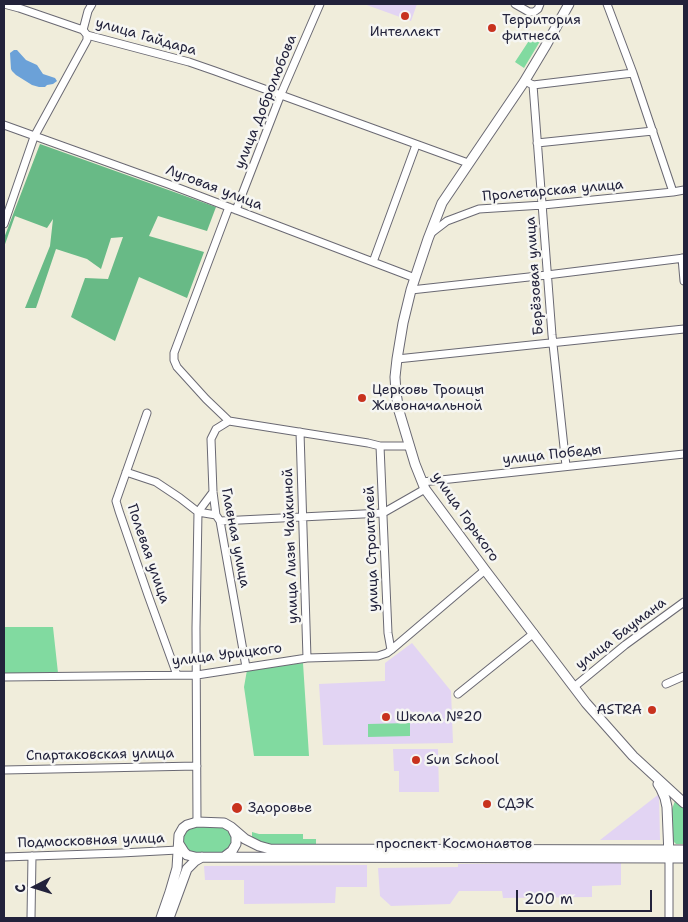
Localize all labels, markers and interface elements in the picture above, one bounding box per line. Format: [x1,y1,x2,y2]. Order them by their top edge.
marker: Интеллект [399,10,411,22]
place label: Территория фитнеса [502,12,581,44]
street label: улица Гайдара [94,15,198,59]
marker: Территория фитнеса [486,22,498,34]
place label: Интеллект [370,24,440,40]
street label: улица Добролюбова [231,32,301,172]
street label: Луговая улица [163,162,265,214]
street label: Пролетарская улица [482,176,624,206]
street label: Берёзовая улица [522,216,548,336]
place label: Церковь Троицы Живоначальной [372,382,484,414]
marker: Церковь Троицы Живоначальной [356,392,368,404]
street label: улица Победы [502,441,602,469]
street label: улица Лизы Чайкиной [280,468,302,624]
street label: улица Горького [428,469,502,565]
street label: улица Строителей [361,486,383,612]
street label: Главная улица [217,487,253,589]
street label: Полевая улица [123,502,173,606]
street label: улица Баумана [572,594,670,674]
street label: улица Урицкого [171,640,283,670]
place label: ASTRA [596,702,642,718]
marker: ASTRA [646,704,658,716]
place label: Школа №20 [396,709,482,725]
marker: Школа №20 [380,711,392,723]
street label: Спартаковская улица [26,745,174,765]
place label: Sun School [426,752,499,768]
marker: Sun School [410,754,422,766]
place label: СДЭК [497,796,534,812]
marker: СДЭК [481,798,493,810]
place label: Здоровье [248,800,312,816]
marker: Здоровье [230,801,244,815]
street label: Подмосковная улица [17,830,165,852]
street label: проспект Космонавтов [376,836,532,852]
north arrow [10,862,60,912]
scale bar [518,880,654,912]
text: С [11,883,29,893]
text: 200 m [524,889,573,909]

